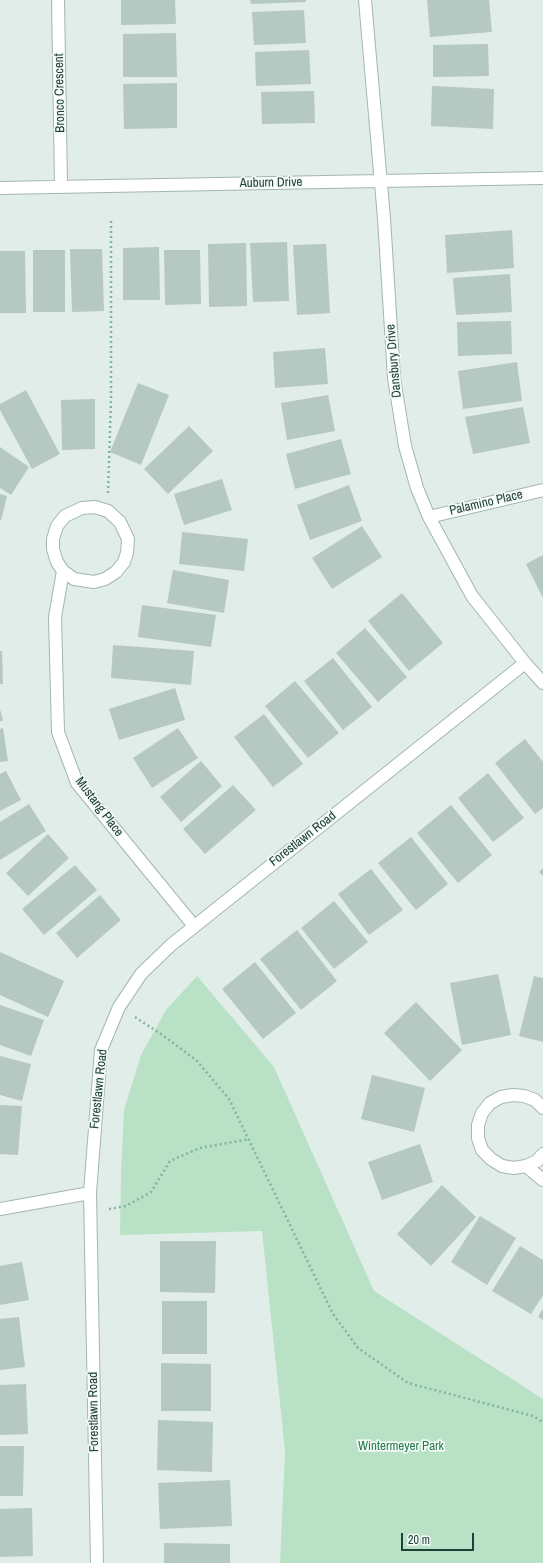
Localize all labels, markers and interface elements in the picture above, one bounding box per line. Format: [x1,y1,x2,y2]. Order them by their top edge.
street label: Bronco Crescent [52,53,68,133]
street label: Auburn Drive [239,175,303,191]
street label: Dansbury Drive [383,323,405,399]
street label: Palamino Place [448,487,524,519]
street label: Mustang Place [72,774,126,840]
street label: Forestlawn Road [267,808,339,870]
street label: Forestlawn Road [87,1048,111,1130]
street label: Forestlawn Road [86,1372,102,1452]
park label: Wintermeyer Park [358,1439,444,1455]
scale bar [403,1525,476,1551]
text: 20 m [408,1532,430,1548]

